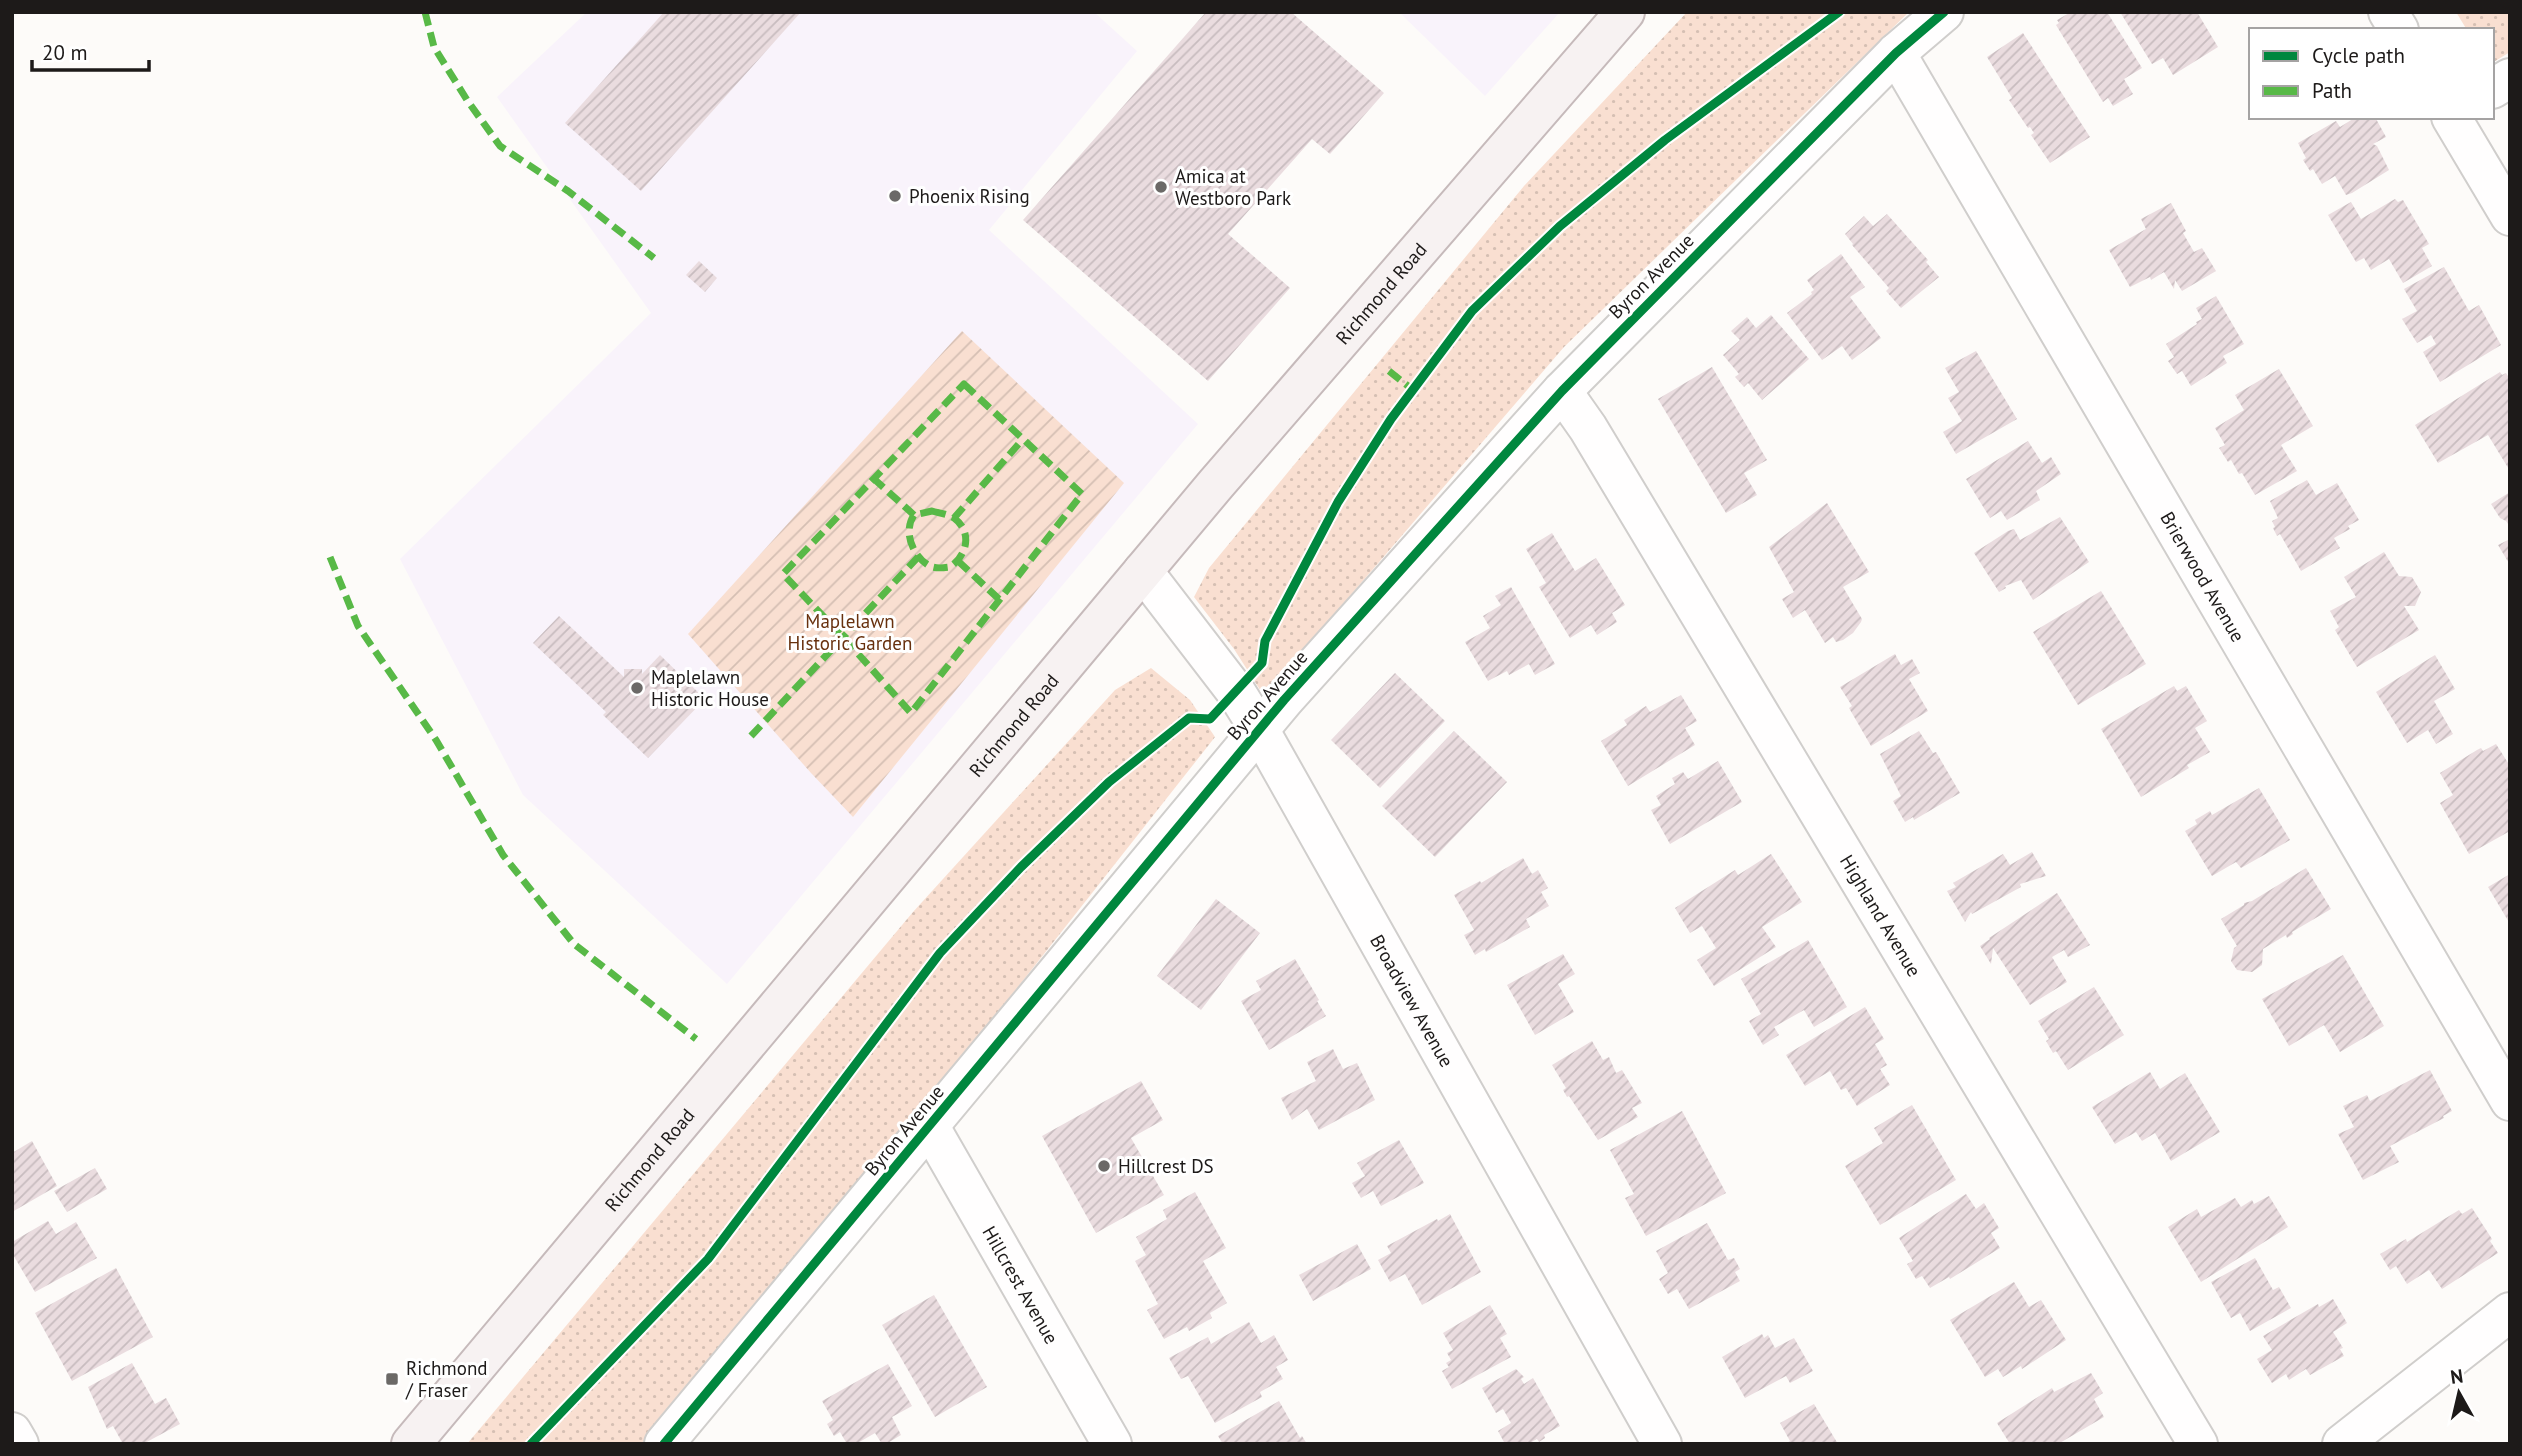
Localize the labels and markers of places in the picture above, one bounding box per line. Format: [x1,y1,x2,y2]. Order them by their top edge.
place label: Amica at Westboro Park [1175,164,1291,210]
marker: Amica at Westboro Park [1153,179,1169,195]
place label: Phoenix Rising [909,184,1030,208]
marker: Phoenix Rising [887,188,903,204]
place label: Maplelawn Historic House [651,665,769,711]
marker: Maplelawn Historic House [629,680,645,696]
place label: Hillcrest DS [1118,1154,1214,1178]
marker: Hillcrest DS [1096,1158,1112,1174]
place label: Richmond / Fraser [405,1356,488,1402]
marker: Richmond / Fraser [384,1371,400,1387]

